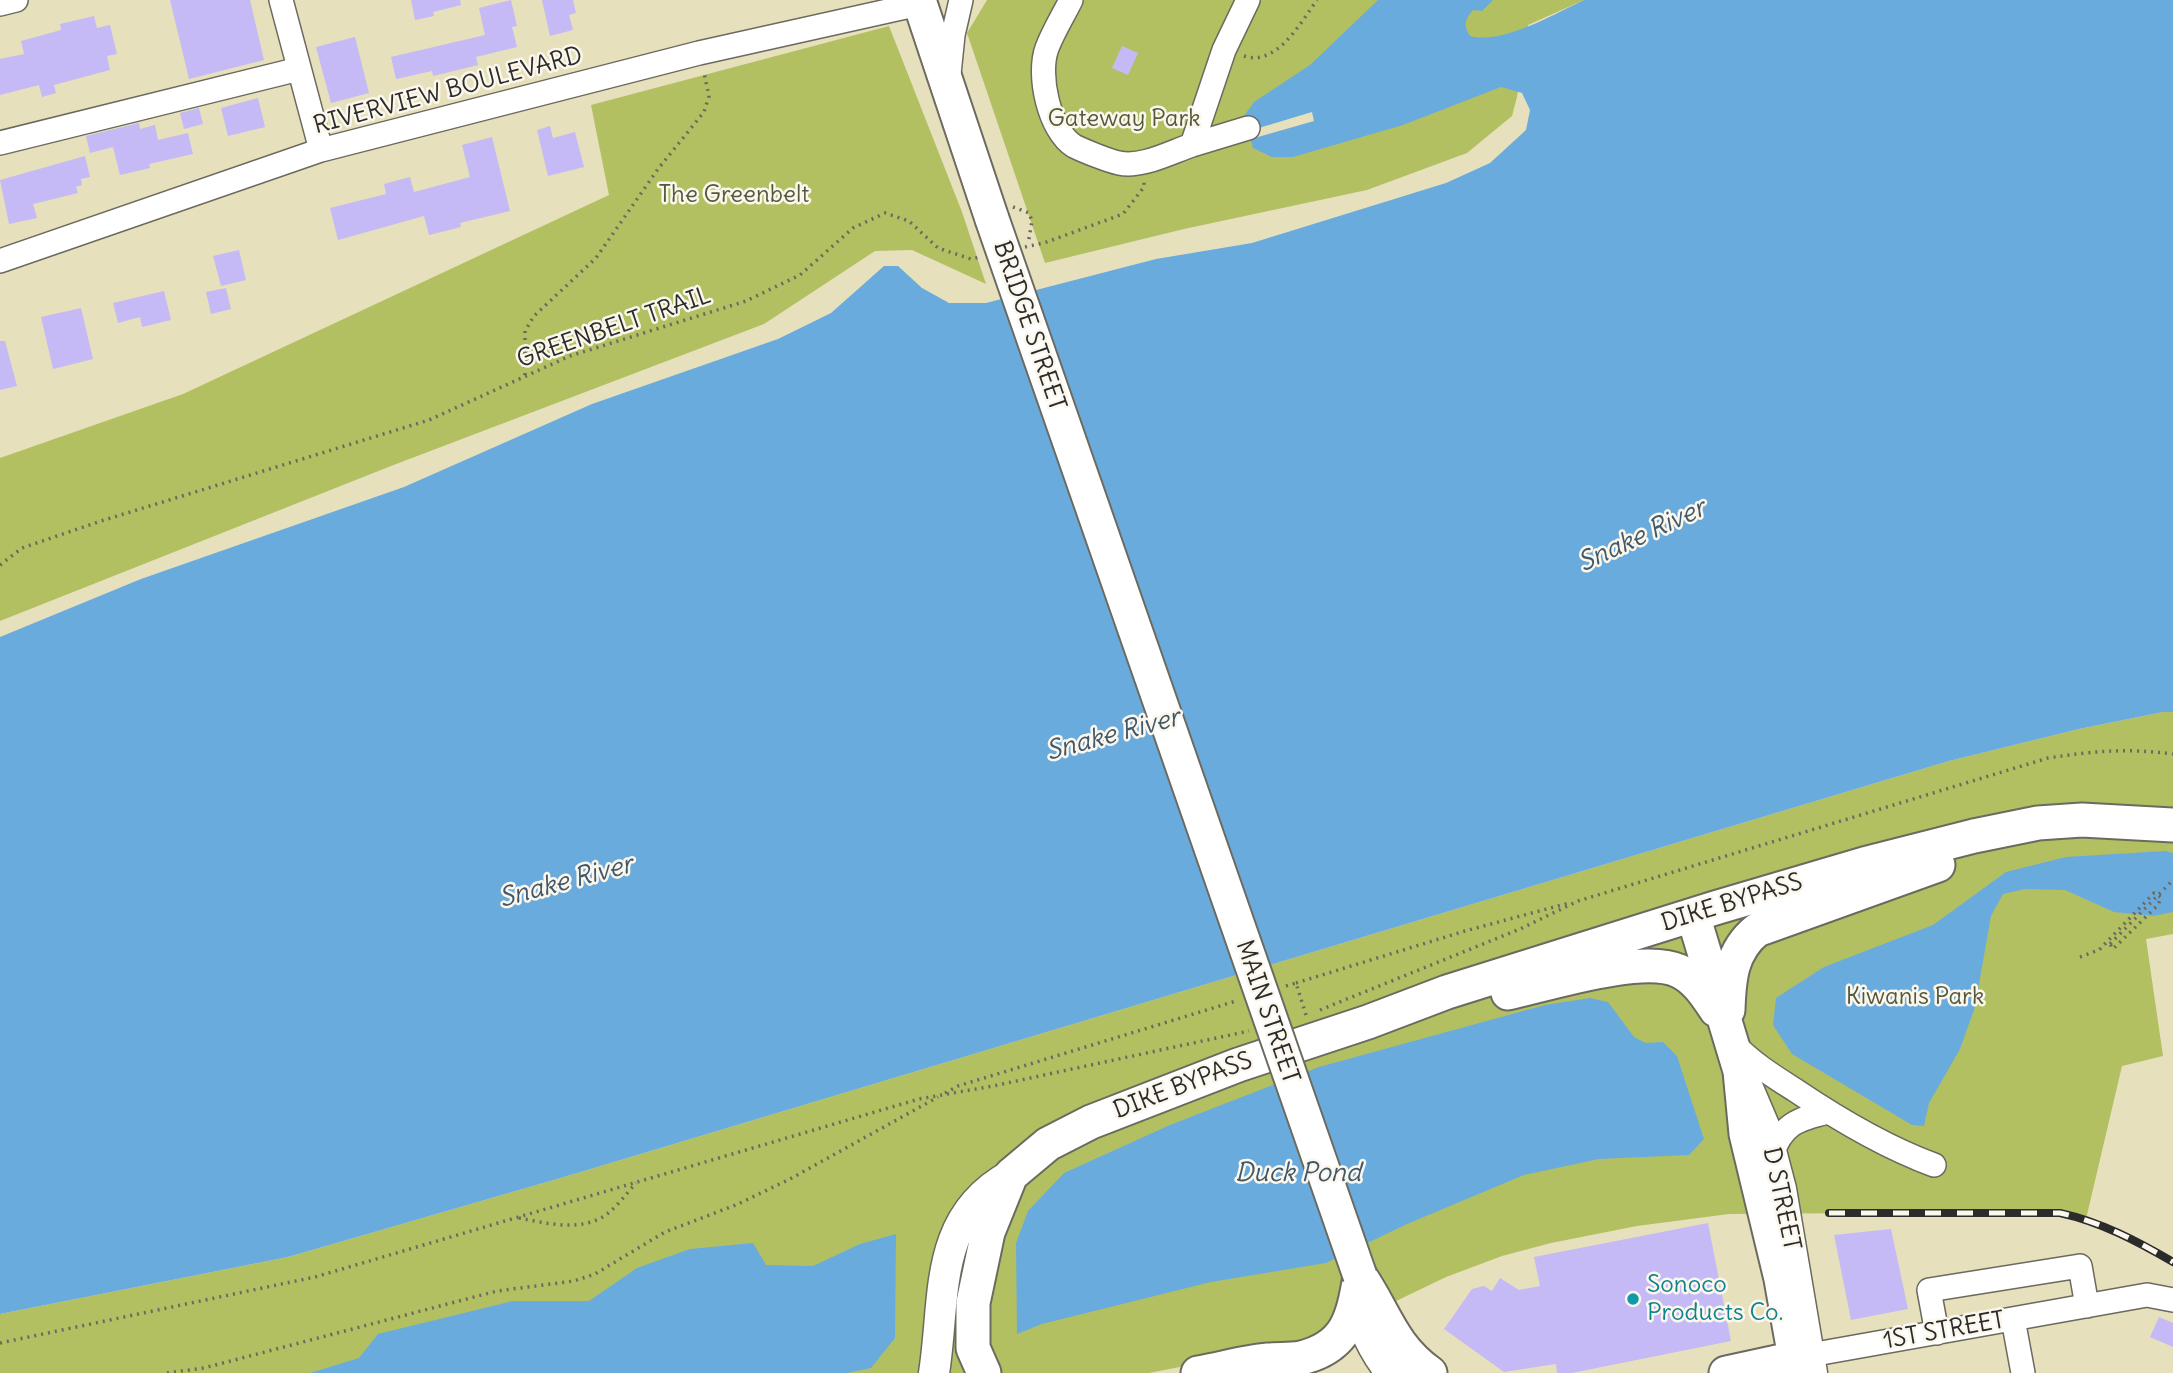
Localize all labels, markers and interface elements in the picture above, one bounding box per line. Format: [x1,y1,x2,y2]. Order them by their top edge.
street label: RIVERVIEW BOULEVARD [310,41,586,141]
park label: Gateway Park [1047,105,1201,133]
park label: The Greenbelt [659,181,809,209]
street label: BRIDGE STREET [987,237,1071,415]
street label: GREENBELT TRAIL [513,281,715,375]
water label: Snake River [1573,493,1711,579]
water label: Snake River [1043,702,1183,768]
water label: Snake River [496,849,636,915]
street label: DIKE BYPASS [1658,868,1806,938]
street label: MAIN STREET [1229,937,1305,1087]
park label: Kiwanis Park [1846,983,1984,1011]
street label: DIKE BYPASS [1110,1046,1256,1126]
street label: D STREET [1756,1145,1806,1253]
water label: Duck Pond [1235,1158,1361,1190]
place label: Sonoco Products Co. [1647,1271,1783,1327]
marker: Sonoco Products Co. [1625,1291,1641,1307]
street label: 1ST STREET [1881,1306,2007,1356]

